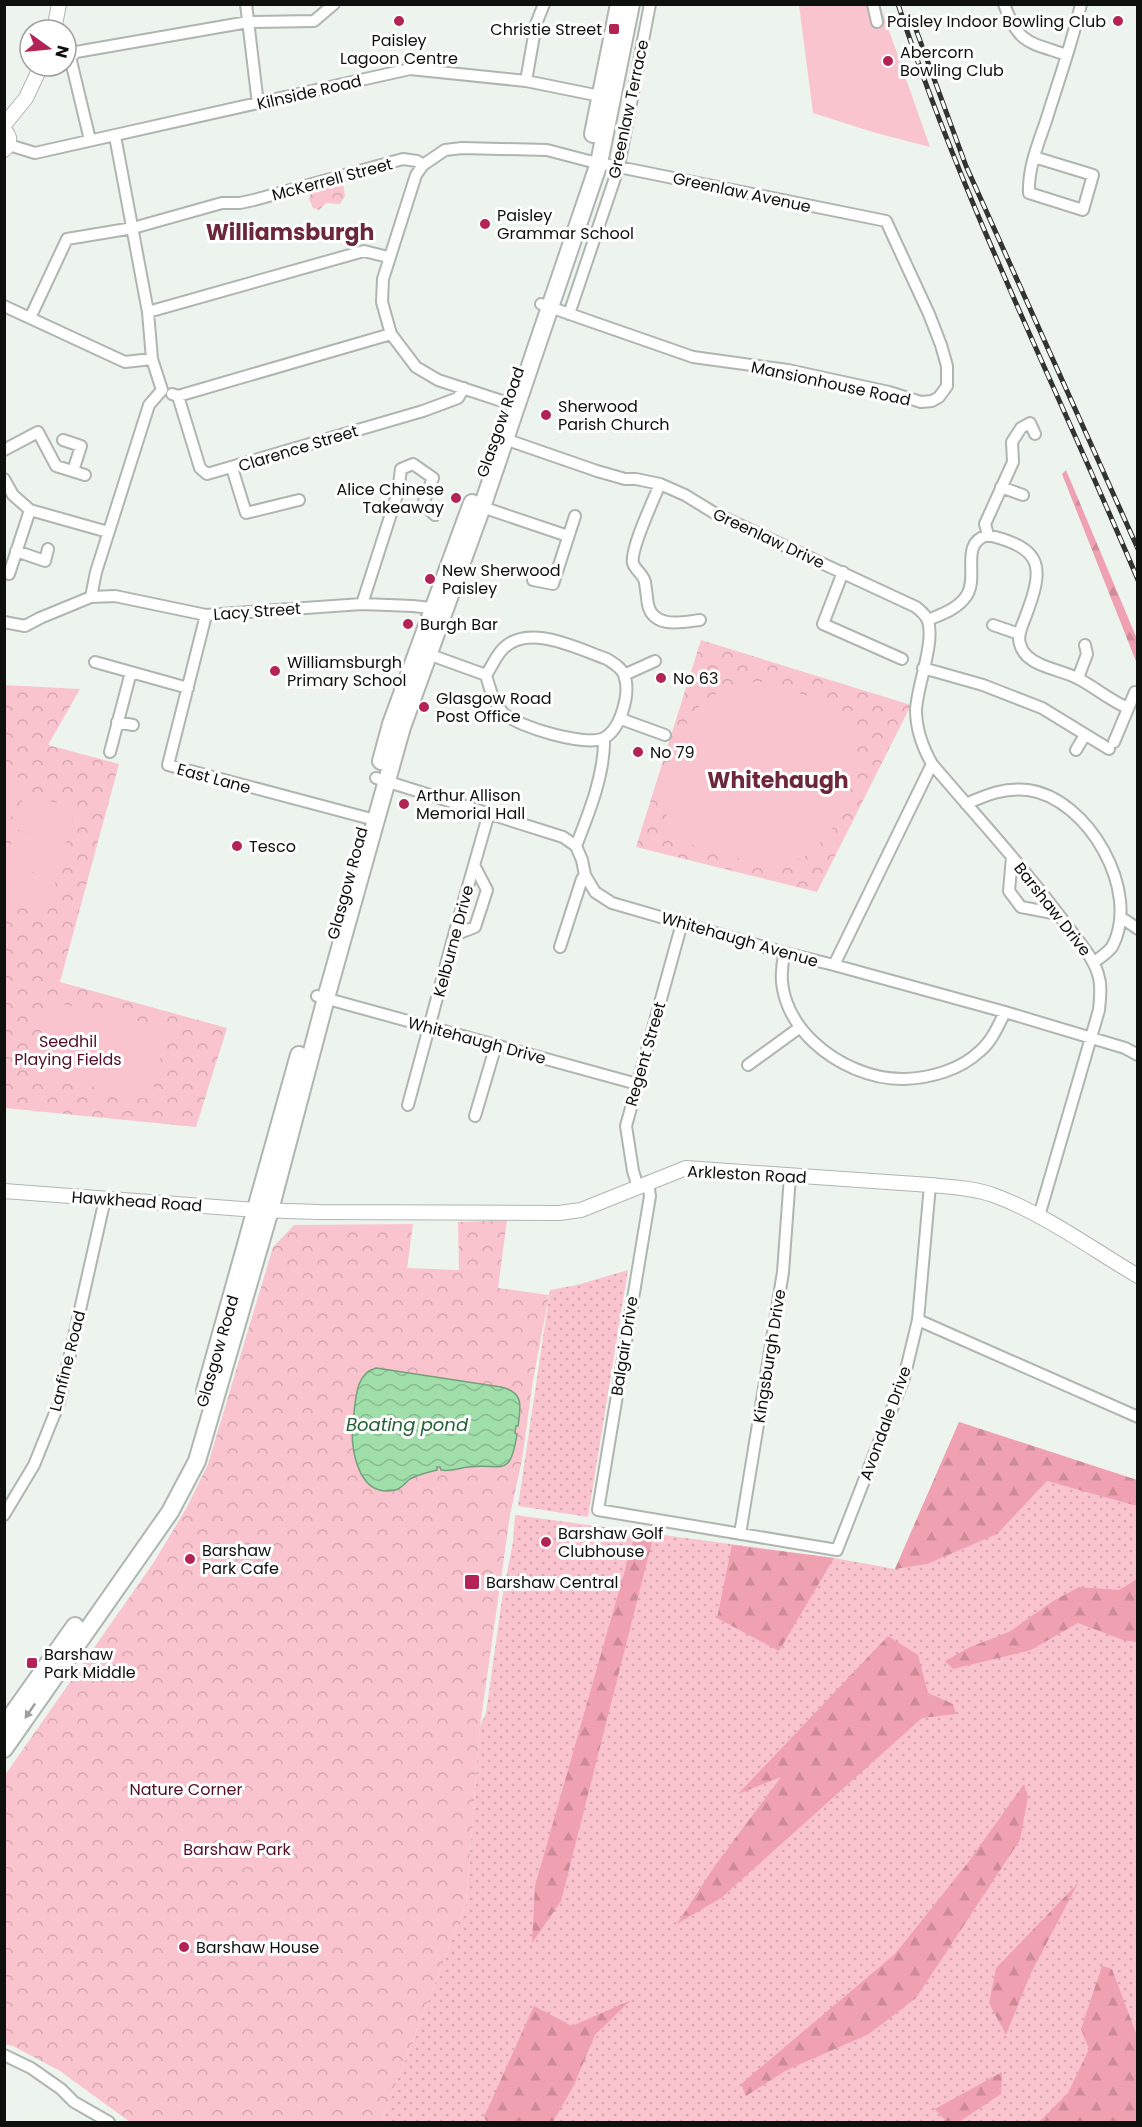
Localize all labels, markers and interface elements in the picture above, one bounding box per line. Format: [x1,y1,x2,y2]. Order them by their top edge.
place label: Paisley Indoor Bowling Club [887,10,1106,33]
marker: Paisley Lagoon Centre [392,14,406,28]
marker: Paisley Indoor Bowling Club [1111,14,1125,28]
north arrow [18,18,78,78]
place label: Christie Street [490,18,602,41]
marker: Christie Street [607,22,621,36]
place label: Paisley Lagoon Centre [340,29,458,70]
street label: Greenlaw Terrace [603,37,654,181]
place label: Abercorn Bowling Club [900,41,1004,82]
text: N [49,43,75,61]
marker: Abercorn Bowling Club [881,54,895,68]
street label: Kilnside Road [255,69,364,116]
street label: McKerrell Street [269,152,395,207]
street label: Greenlaw Avenue [671,167,813,218]
place label: Paisley Grammar School [497,204,634,245]
district label: Williamsburgh [206,217,374,248]
marker: Paisley Grammar School [478,217,492,231]
street label: Mansionhouse Road [749,355,913,412]
street label: Glasgow Road [471,364,530,481]
place label: Sherwood Parish Church [558,395,670,436]
marker: Sherwood Parish Church [539,408,553,422]
street label: Clarence Street [236,419,361,478]
place label: Alice Chinese Takeaway [336,478,444,519]
marker: Alice Chinese Takeaway [449,491,463,505]
street label: Greenlaw Drive [709,503,828,574]
place label: New Sherwood Paisley [442,559,561,600]
marker: New Sherwood Paisley [423,572,437,586]
street label: Lacy Street [213,597,302,626]
place label: Burgh Bar [420,613,498,636]
marker: Burgh Bar [401,617,415,631]
place label: Williamsburgh Primary School [287,651,406,692]
marker: Williamsburgh Primary School [268,664,282,678]
place label: No 63 [673,667,718,690]
marker: No 63 [654,671,668,685]
place label: Glasgow Road Post Office [436,687,552,728]
marker: Glasgow Road Post Office [417,700,431,714]
place label: No 79 [650,741,695,764]
marker: No 79 [631,745,645,759]
street label: East Lane [174,758,253,799]
district label: Whitehaugh [707,765,849,796]
place label: Arthur Allison Memorial Hall [416,784,525,825]
marker: Arthur Allison Memorial Hall [397,797,411,811]
street label: Glasgow Road [321,824,374,942]
place label: Tesco [249,835,296,858]
marker: Tesco [230,839,244,853]
street label: Barshaw Drive [1009,858,1097,961]
street label: Kelburne Drive [427,883,479,1000]
street label: Whitehaugh Avenue [659,906,821,973]
street label: Regent Street [620,999,671,1109]
street label: Whitehaugh Drive [405,1011,549,1070]
park label: Seedhil Playing Fields [14,1030,122,1071]
street label: Arkleston Road [687,1160,807,1189]
street label: Hawkhead Road [71,1185,203,1218]
street label: Kingsburgh Drive [748,1287,791,1425]
street label: Glasgow Road [190,1292,244,1410]
street label: Balgair Drive [605,1295,644,1398]
street label: Lanfine Road [44,1308,91,1414]
street label: Avondale Drive [854,1363,917,1484]
water label: Boating pond [346,1412,469,1437]
place label: Barshaw Golf Clubhouse [558,1522,663,1563]
marker: Barshaw Golf Clubhouse [539,1535,553,1549]
place label: Barshaw Park Cafe [202,1539,279,1580]
marker: Barshaw Park Cafe [183,1552,197,1566]
place label: Barshaw Central [486,1571,618,1594]
marker: Barshaw Central [463,1573,481,1591]
place label: Barshaw Park Middle [44,1643,136,1684]
marker: Barshaw Park Middle [25,1656,39,1670]
one-way arrow [25,1703,36,1719]
park label: Nature Corner [130,1778,243,1801]
park label: Barshaw Park [183,1838,292,1861]
place label: Barshaw House [196,1936,319,1959]
marker: Barshaw House [177,1940,191,1954]

